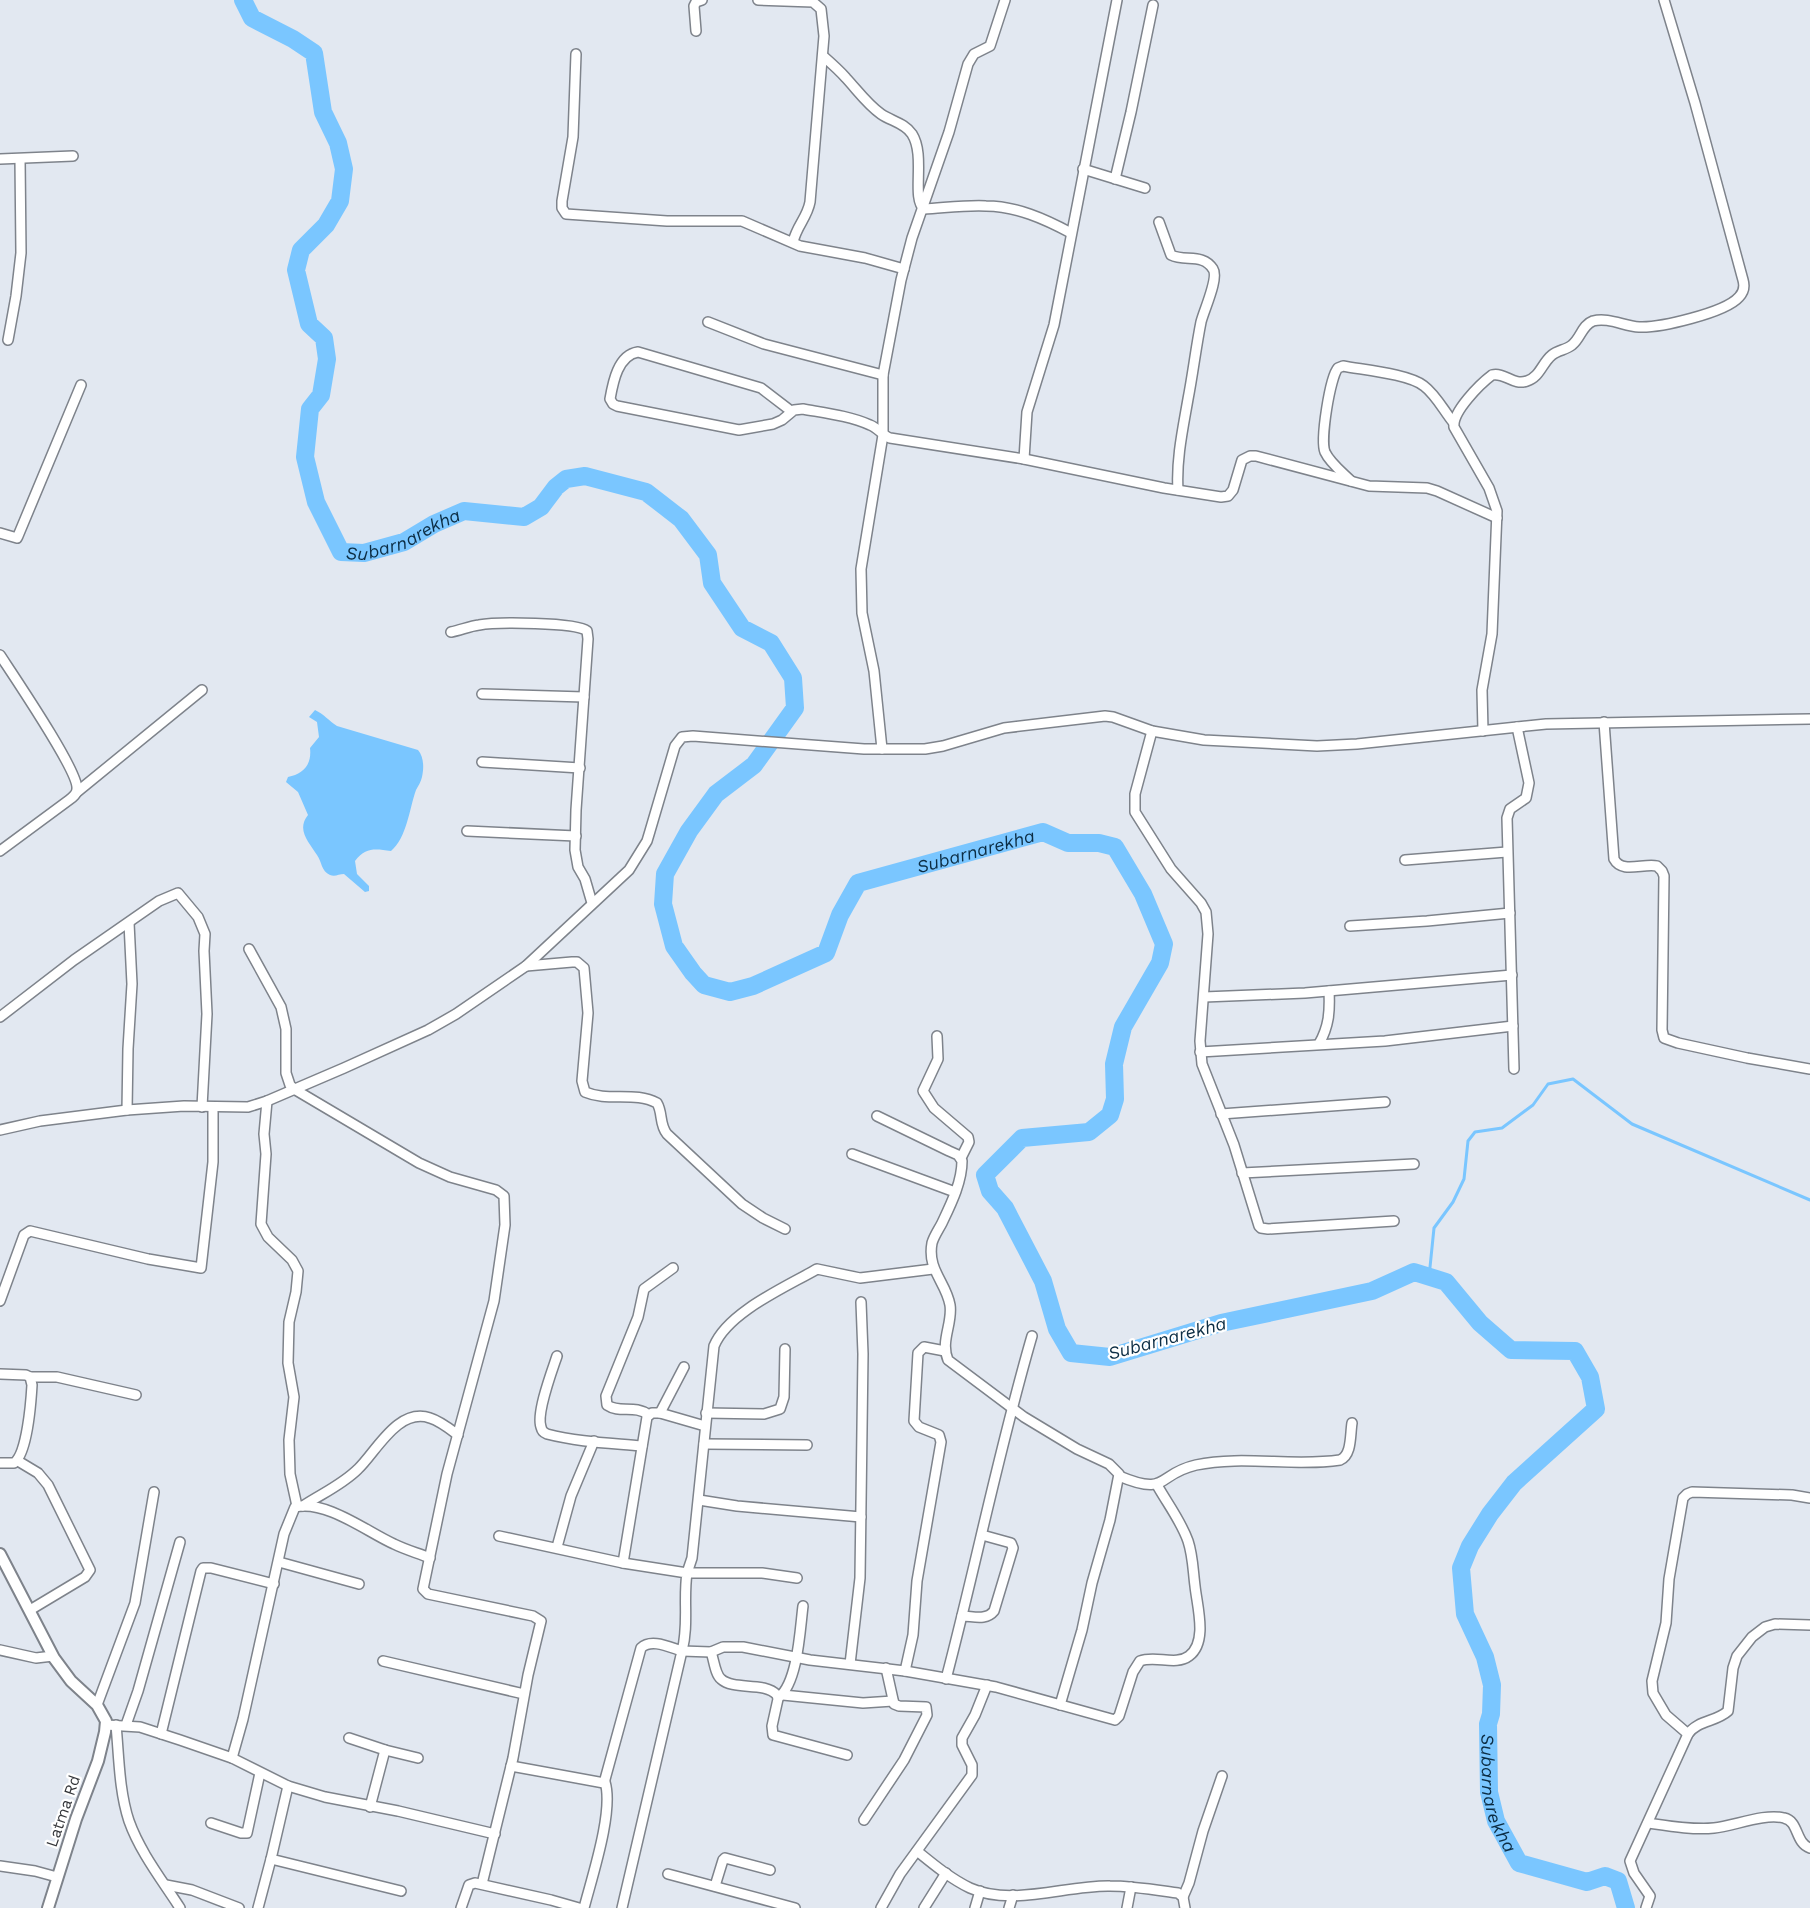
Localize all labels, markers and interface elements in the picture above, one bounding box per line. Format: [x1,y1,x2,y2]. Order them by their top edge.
water label: Subarnarekha [345,504,463,564]
water label: Subarnarekha [914,824,1037,877]
water label: Subarnarekha [1105,1312,1229,1364]
water label: Subarnarekha [1478,1734,1521,1856]
street label: Latma Rd [42,1773,84,1849]

